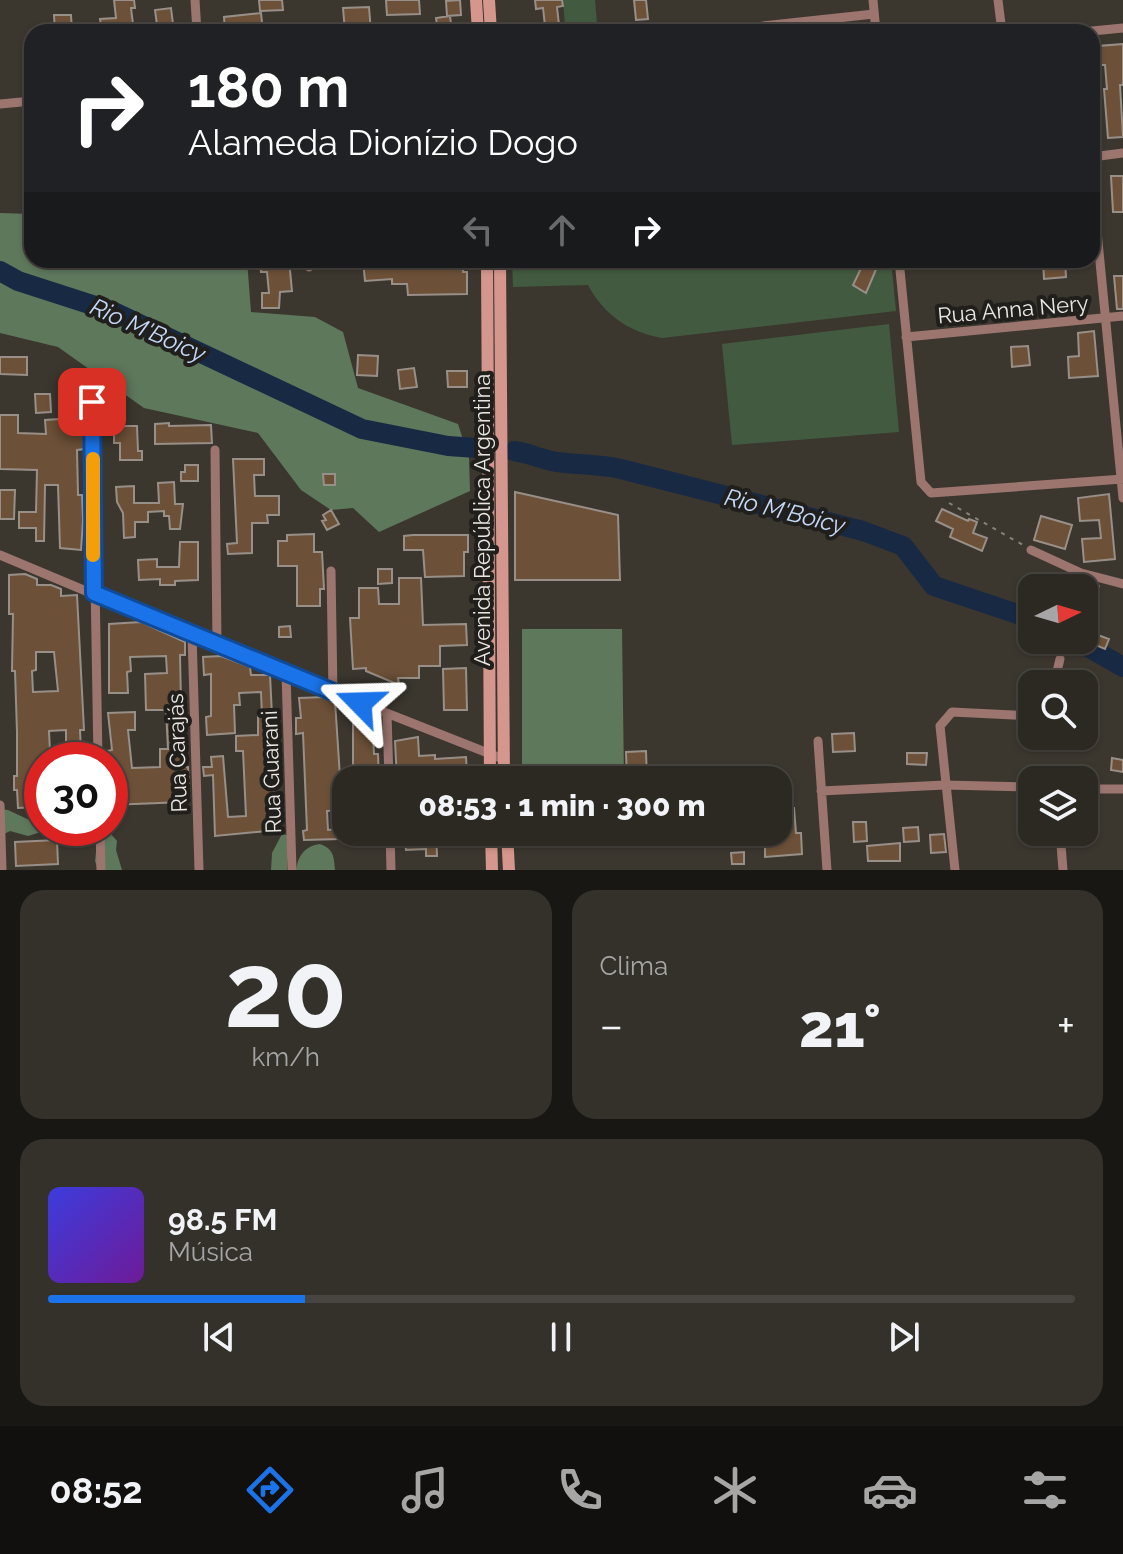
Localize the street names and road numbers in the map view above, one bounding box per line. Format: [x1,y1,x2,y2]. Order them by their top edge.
street label: Rua Anna Nery [936,289,1090,329]
street label: Avenida República Argentina [469,374,495,666]
street label: Rua Carajás [162,693,192,813]
street label: Rua Guarani [256,710,286,834]

